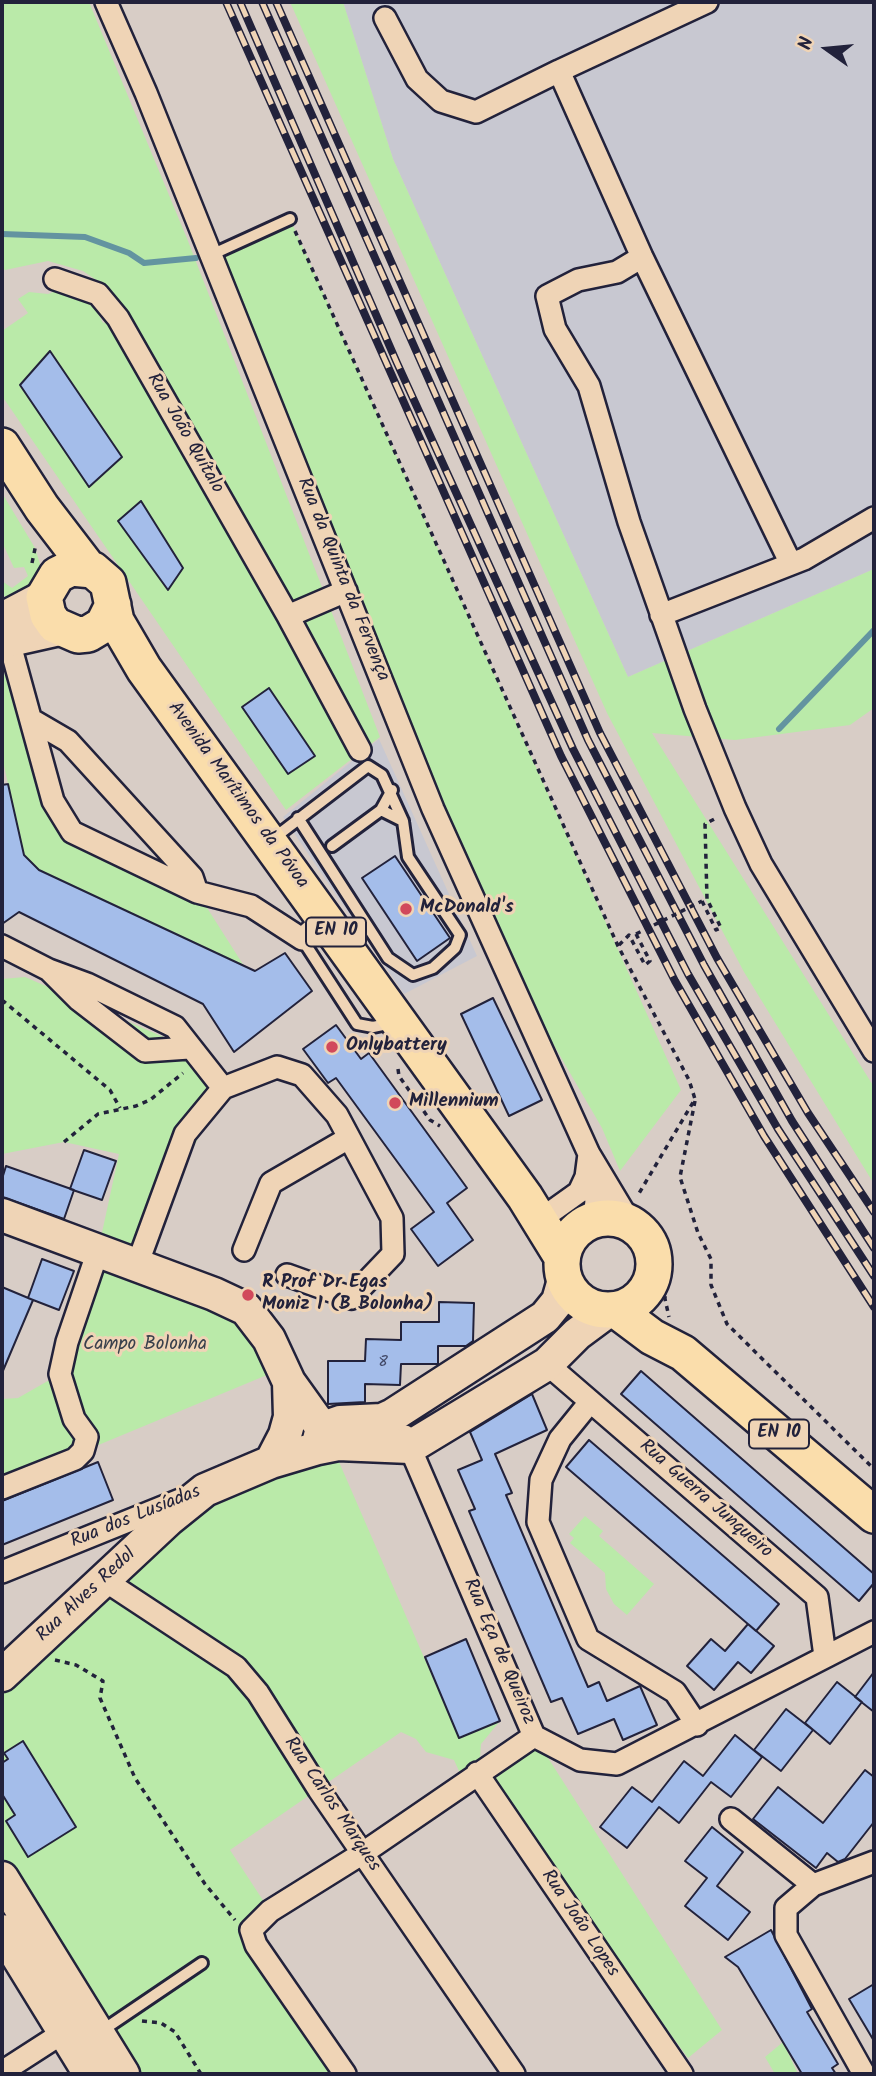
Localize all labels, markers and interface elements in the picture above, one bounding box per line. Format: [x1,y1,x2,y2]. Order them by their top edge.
north arrow [792,14,862,84]
text: N [791,34,823,53]
street label: Rua João Quítalo [140,370,228,498]
street label: Rua da Quinta da Fervença [291,475,393,685]
street label: Avenida Marítimos da Póvoa [162,698,312,894]
place label: McDonald's [420,898,514,920]
marker: McDonald's [398,901,414,917]
road number: EN 10 [306,917,366,946]
place label: Onlybattery [346,1036,447,1058]
marker: Onlybattery [324,1039,340,1055]
place label: Millennium [409,1092,498,1114]
marker: Millennium [387,1095,403,1111]
place label: R Prof Dr Egas Moniz 1 (B Bolonha) [262,1273,433,1317]
marker: R Prof Dr Egas Moniz 1 (B Bolonha) [240,1287,256,1303]
park label: Campo Bolonha [83,1335,207,1357]
house number: 8 [378,1353,388,1373]
road number: EN 10 [749,1420,809,1448]
street label: Rua Guerra Junqueiro [634,1436,776,1564]
street label: Rua dos Lusíadas [68,1482,204,1554]
street label: Rua Alves Redol [33,1544,141,1648]
street label: Rua Eça de Queiroz [457,1576,539,1728]
street label: Rua Carlos Marques [278,1733,384,1877]
street label: Rua João Lopes [535,1866,623,1982]

